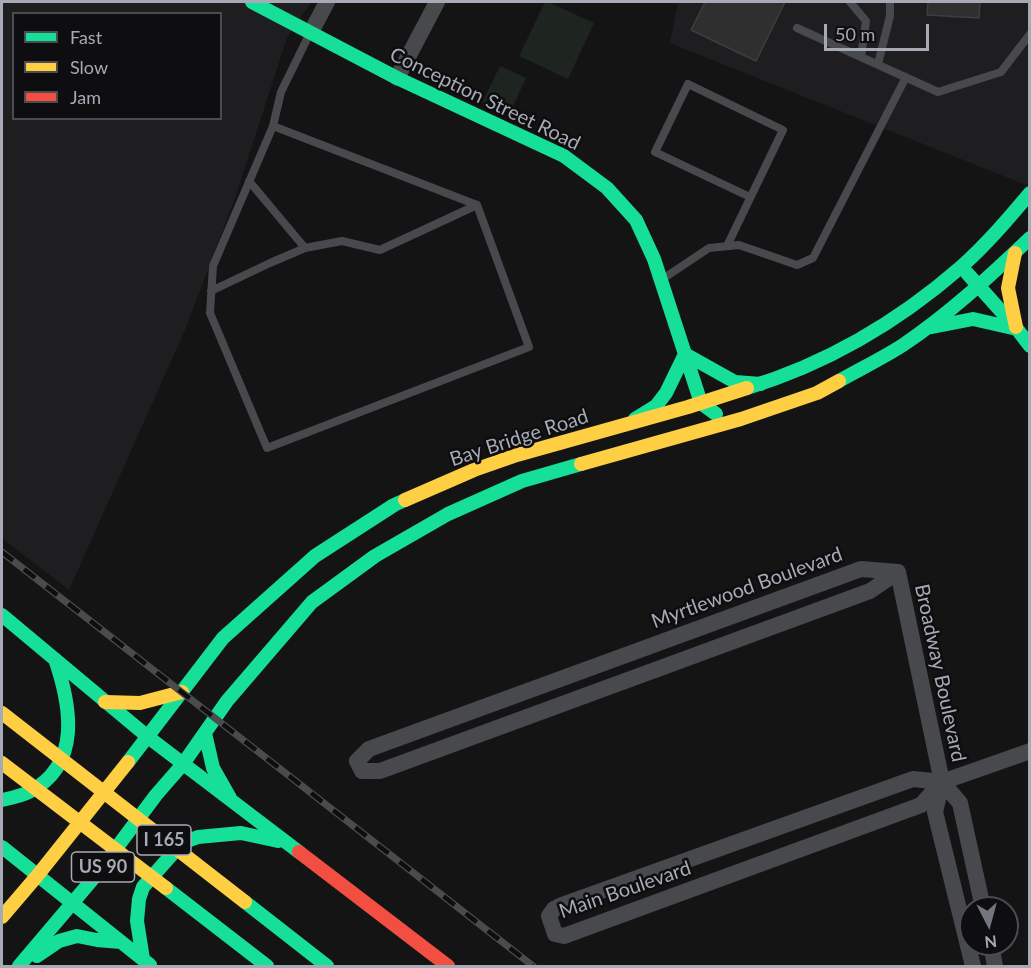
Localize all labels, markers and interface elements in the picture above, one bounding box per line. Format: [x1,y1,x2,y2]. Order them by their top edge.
legend [12,12,222,120]
scale bar [827,12,932,50]
text: 50 m [835,23,875,45]
text: Fast [70,26,102,48]
street label: Conception Street Road [386,42,584,156]
text: Slow [70,56,108,78]
text: Jam [70,86,101,108]
street label: Bay Bridge Road [447,404,591,472]
street label: Myrtlewood Boulevard [648,542,846,634]
street label: Broadway Boulevard [909,582,971,764]
road number: I 165 [137,825,191,855]
road number: US 90 [72,852,134,882]
street label: Main Boulevard [556,856,694,924]
north arrow [959,896,1019,956]
text: N [984,932,998,953]

